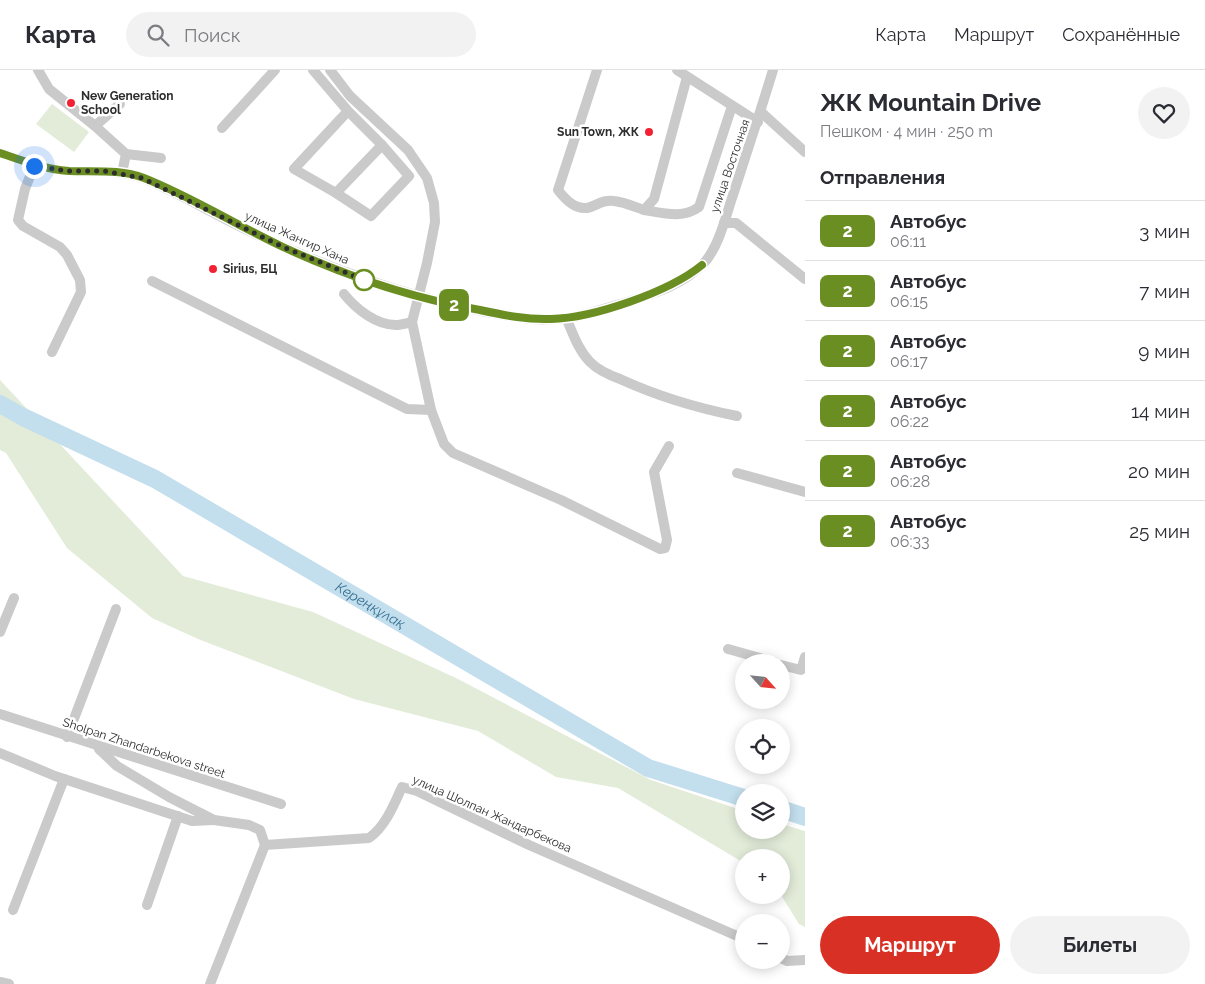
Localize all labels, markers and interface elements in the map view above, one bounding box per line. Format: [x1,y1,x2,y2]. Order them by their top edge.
search box [126,12,476,57]
text: Карта [25,20,96,49]
icon: search [144,21,172,49]
text: Поиск [184,24,241,46]
text: Карта [875,24,926,45]
text: Маршрут [954,24,1034,45]
text: Сохранённые [1062,24,1180,45]
button: heart [1138,87,1190,139]
text: ЖК Mountain Drive [820,88,1041,117]
place label: New Generation School [81,89,174,117]
marker: New Generation School [65,97,77,109]
street label: улица Восточная [708,118,752,214]
text: Пешком · 4 мин · 250 m [820,122,993,141]
place label: Sun Town, ЖК [557,125,640,139]
marker: Sun Town, ЖК [643,126,655,138]
your location [22,154,47,179]
text: Отправления [820,166,945,188]
street label: улица Жангир Хана [243,209,351,267]
text: Автобус [890,210,967,232]
text: 2 [842,220,853,241]
text: 3 мин [1139,220,1190,242]
text: 06:11 [890,232,926,251]
place label: Sirius, БЦ [223,262,277,276]
marker: Sirius, БЦ [207,263,219,275]
unlabelled marker [353,269,375,291]
text: Автобус [890,270,967,292]
text: 2 [842,280,853,301]
text: 7 мин [1139,280,1190,302]
line badge: 2 [438,289,470,321]
text: 06:15 [890,292,928,311]
text: 2 [449,294,459,315]
text: Автобус [890,330,967,352]
text: 2 [842,340,853,361]
text: 9 мин [1138,340,1190,362]
text: 06:17 [890,352,928,371]
text: Автобус [890,390,967,412]
text: 2 [842,400,853,421]
text: 14 мин [1131,400,1190,422]
text: 06:22 [890,412,929,431]
text: Автобус [890,450,967,472]
text: 2 [842,460,853,481]
text: 20 мин [1128,460,1190,482]
text: 06:28 [890,472,930,491]
text: Автобус [890,510,967,532]
text: 2 [842,520,853,541]
text: 25 мин [1129,520,1190,542]
text: 06:33 [890,532,930,551]
water label: Кереңқұлақ [333,579,408,632]
north arrow [735,654,790,709]
map controls [735,654,790,969]
street label: Sholpan Zhandarbekova street [61,715,227,781]
button: locate [735,719,790,774]
street label: улица Шолпан Жандарбекова [410,773,574,855]
button: layers [735,784,790,839]
button: + [735,849,790,904]
button: − [735,914,790,969]
button: Маршрут [820,916,1000,974]
button: Билеты [1010,916,1190,974]

